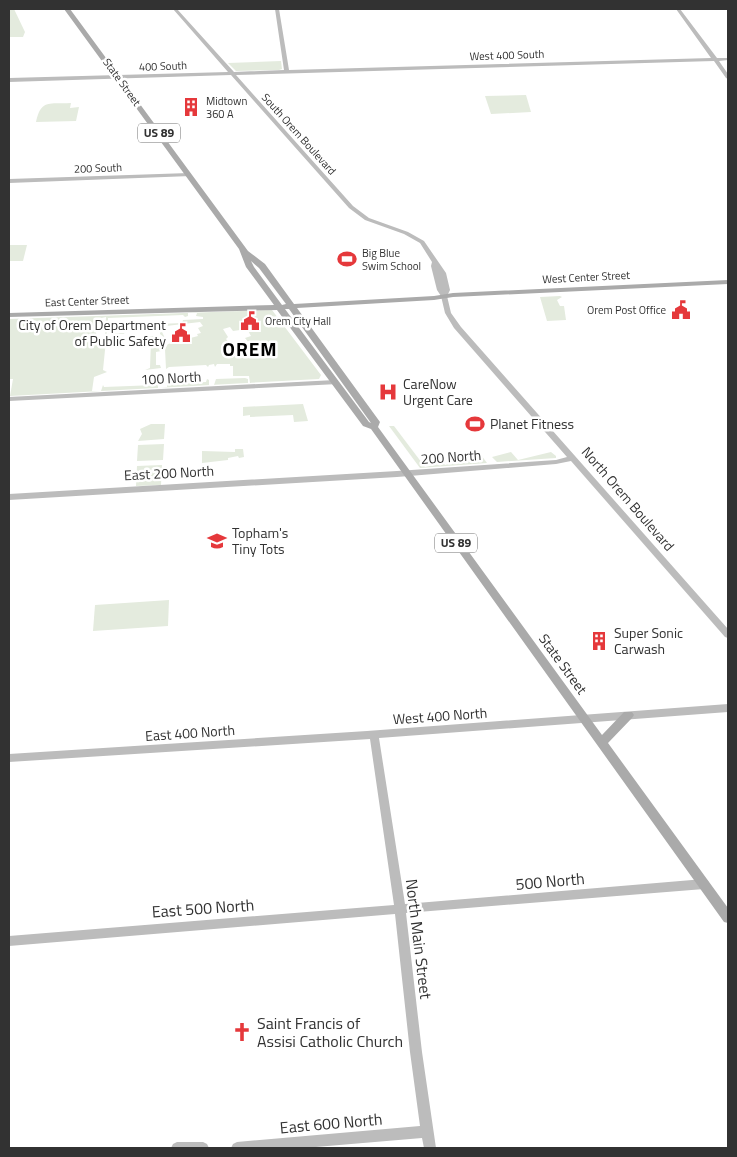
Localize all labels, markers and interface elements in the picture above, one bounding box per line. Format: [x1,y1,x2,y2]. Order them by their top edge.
street label: West 400 South [469,46,545,64]
street label: State Street [99,55,145,109]
street label: 400 South [139,57,187,75]
street label: South Orem Boulevard [258,90,340,178]
place label: Midtown 360 A [206,93,247,122]
building icon: Midtown 360 A [180,96,202,118]
road number: US 89 [138,124,180,142]
street label: 200 South [74,159,122,177]
place label: Big Blue Swim School [362,245,421,274]
sports icon: Big Blue Swim School [336,248,358,270]
street label: West Center Street [542,267,630,287]
street label: East Center Street [45,292,130,310]
public building icon: Orem Post Office [670,299,692,321]
place label: Orem Post Office [587,302,666,318]
public building icon: Orem City Hall [239,310,261,332]
place label: Orem City Hall [265,313,331,329]
place label: City of Orem Department of Public Safety [18,314,166,351]
public building icon: City of Orem Department of Public Safety [170,322,192,344]
district label: OREM [223,334,278,363]
street label: 100 North [140,365,202,390]
place label: CareNow Urgent Care [403,373,473,410]
hospital icon: CareNow Urgent Care [377,381,399,403]
sports icon: Planet Fitness [464,413,486,435]
place label: Planet Fitness [490,413,574,434]
street label: North Orem Boulevard [577,442,680,555]
street label: 200 North [420,444,482,469]
street label: East 200 North [124,460,214,485]
place label: Topham's Tiny Tots [232,522,288,559]
school or university icon: Topham's Tiny Tots [206,530,228,552]
road number: US 89 [435,534,477,552]
place label: Super Sonic Carwash [614,622,683,659]
street label: State Street [534,629,593,698]
building icon: Super Sonic Carwash [588,630,610,652]
street label: West 400 North [392,702,488,729]
street label: East 400 North [144,719,236,746]
street label: 500 North [514,866,586,896]
street label: North Main Street [400,878,438,1001]
street label: East 500 North [151,892,255,924]
place label: Saint Francis of Assisi Catholic Church [257,1011,403,1053]
church icon: Saint Francis of Assisi Catholic Church [231,1021,253,1043]
street label: East 600 North [279,1107,383,1139]

